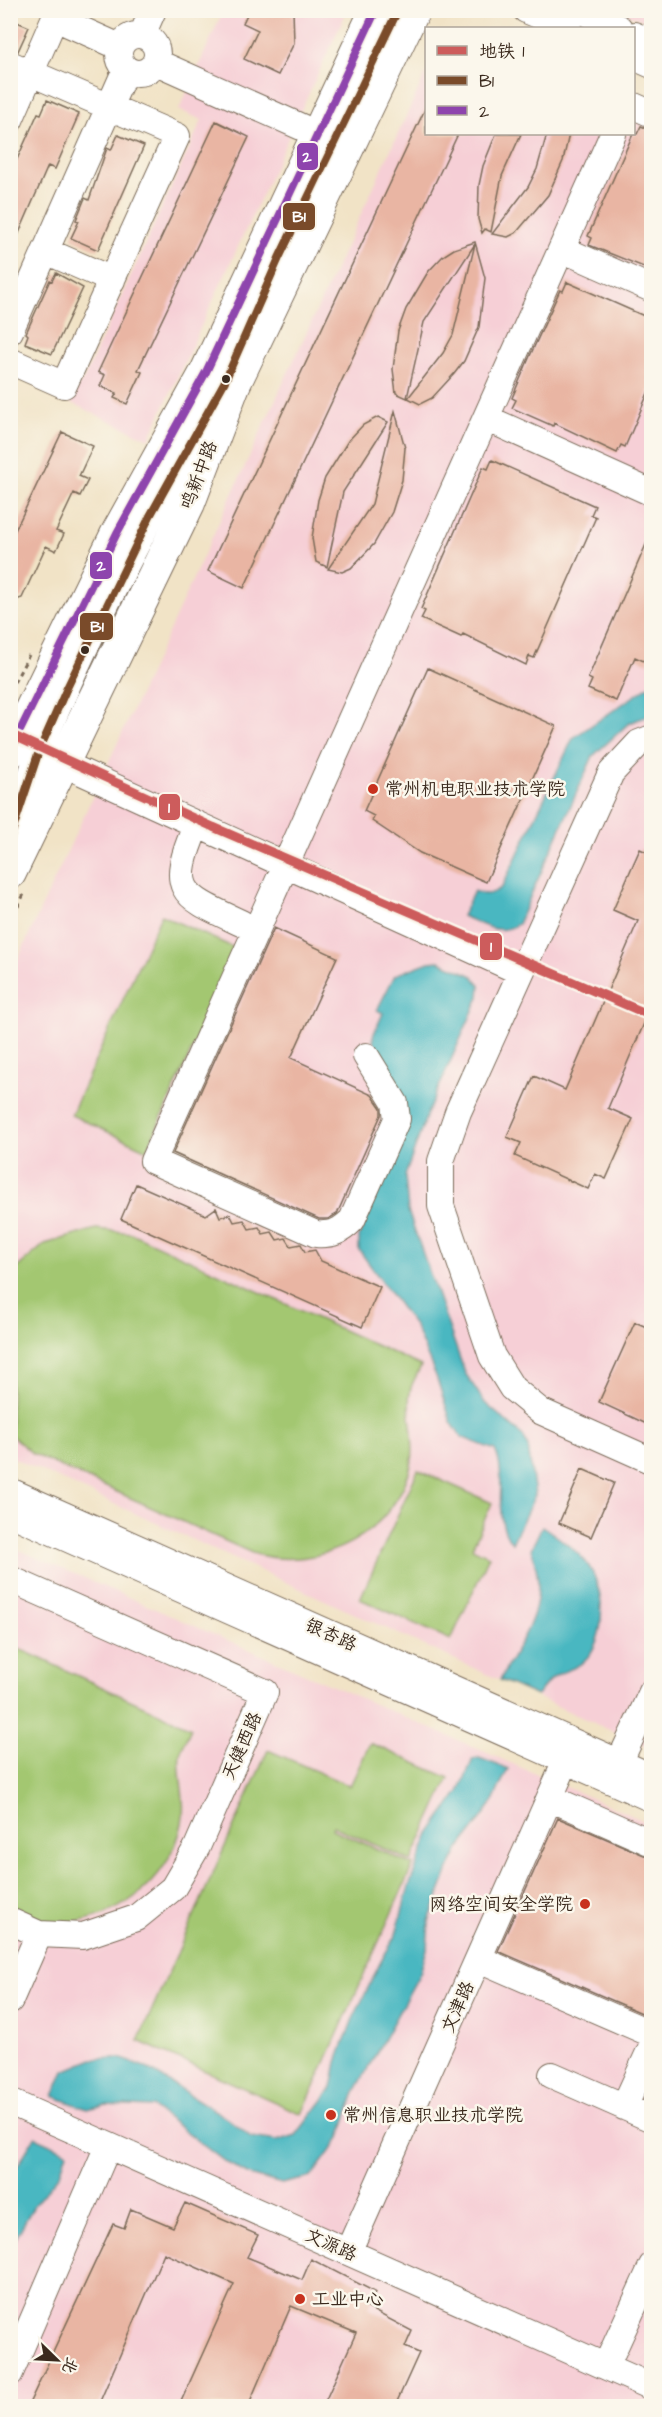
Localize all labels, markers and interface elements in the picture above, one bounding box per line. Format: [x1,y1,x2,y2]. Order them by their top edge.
legend [425,27,635,135]
text: 地铁 1 [479,39,525,64]
text: B1 [479,69,494,94]
text: 2 [479,99,490,124]
line badge: 2 [296,142,319,171]
text: 2 [301,146,312,168]
line badge: B1 [282,202,316,231]
text: B1 [292,206,307,228]
unlabelled marker [220,373,232,385]
street label: 鸣新中路 [174,437,224,513]
line badge: 2 [89,551,113,580]
text: 2 [95,555,106,577]
line badge: B1 [79,612,114,641]
text: B1 [90,616,105,638]
unlabelled marker [79,644,91,656]
place label: 常州机电职业技术学院 [385,777,565,802]
marker: 常州机电职业技术学院 [366,782,380,796]
line badge: 1 [158,793,181,821]
text: 1 [168,797,171,819]
line badge: 1 [479,932,503,961]
text: 1 [490,936,493,958]
street label: 银杏路 [301,1613,361,1657]
street label: 天健西路 [216,1708,268,1784]
place label: 网络空间安全学院 [429,1892,573,1917]
marker: 网络空间安全学院 [578,1897,592,1911]
street label: 文津路 [436,1977,480,2037]
place label: 常州信息职业技术学院 [343,2103,523,2128]
marker: 常州信息职业技术学院 [324,2108,338,2122]
street label: 文源路 [301,2223,361,2267]
place label: 工业中心 [312,2287,384,2312]
marker: 工业中心 [293,2292,307,2306]
north arrow [27,2330,87,2390]
text: 北 [56,2354,83,2377]

